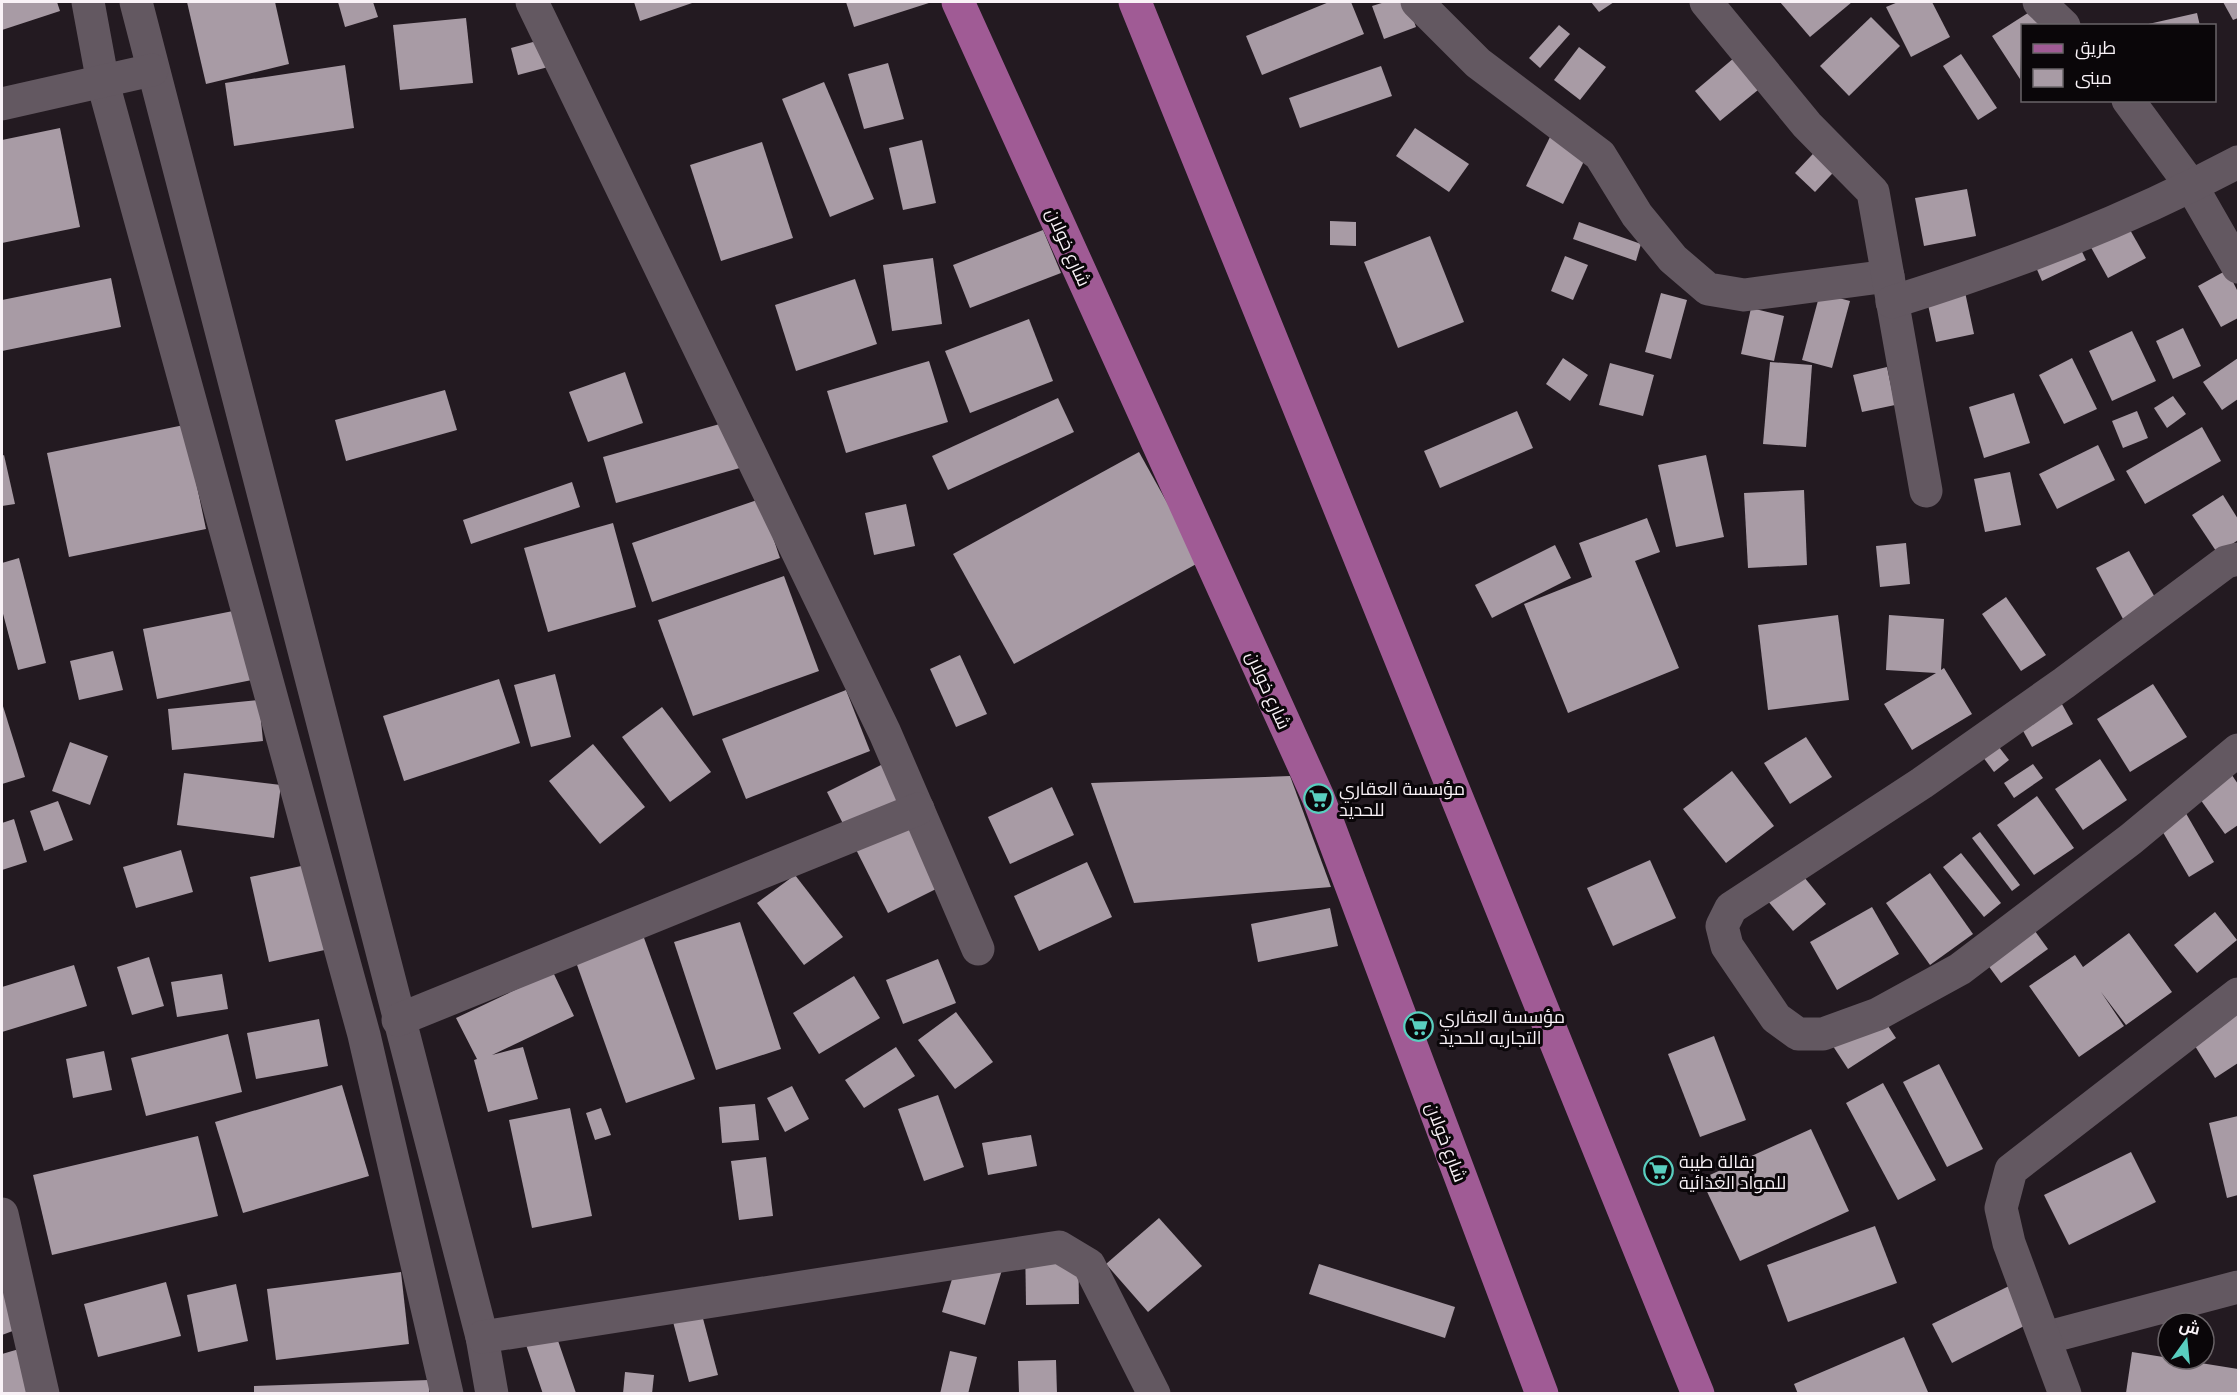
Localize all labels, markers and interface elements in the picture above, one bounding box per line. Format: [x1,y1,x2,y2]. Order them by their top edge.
legend [2021,24,2216,102]
text: طريق [2075,35,2116,60]
text: مبنى [2075,65,2112,89]
street label: شارع خولان [1040,204,1097,290]
street label: شارع خولان [1240,647,1297,733]
place label: مؤسسة العقاري للحديد [1339,776,1465,821]
supermarket icon: مؤسسة العقاري للحديد [1302,782,1334,814]
place label: مؤسسة العقاري التجاريه للحديد [1439,1004,1565,1049]
supermarket icon: مؤسسة العقاري التجاريه للحديد [1402,1010,1434,1042]
street label: شارع خولان [1420,1099,1473,1186]
place label: بقالة طيبة للمواد الغذائية [1679,1149,1786,1194]
supermarket icon: بقالة طيبة للمواد الغذائية [1642,1155,1674,1187]
north arrow [2156,1311,2216,1371]
text: ش [2177,1313,2203,1339]

